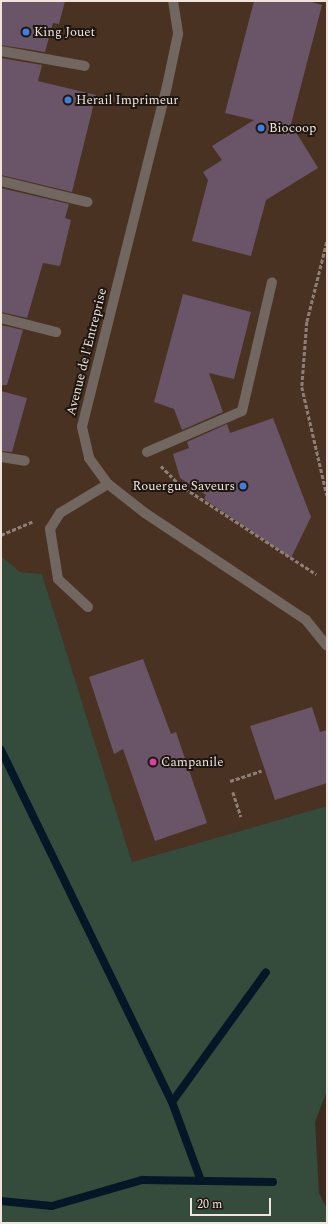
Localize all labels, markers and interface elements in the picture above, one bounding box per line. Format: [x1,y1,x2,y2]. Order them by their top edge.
place label: King Jouet [34,24,95,40]
marker: King Jouet [21,27,31,37]
place label: Herail Imprimeur [76,92,178,108]
marker: Herail Imprimeur [63,95,73,105]
place label: Biocoop [269,120,316,136]
marker: Biocoop [256,123,266,133]
street label: Avenue de l'Entreprise [64,287,110,417]
place label: Rouergue Saveurs [133,478,235,494]
marker: Rouergue Saveurs [238,481,248,491]
place label: Campanile [161,754,223,770]
marker: Campanile [148,757,158,767]
scale bar [192,1190,273,1216]
text: 20 m [197,1195,222,1214]

